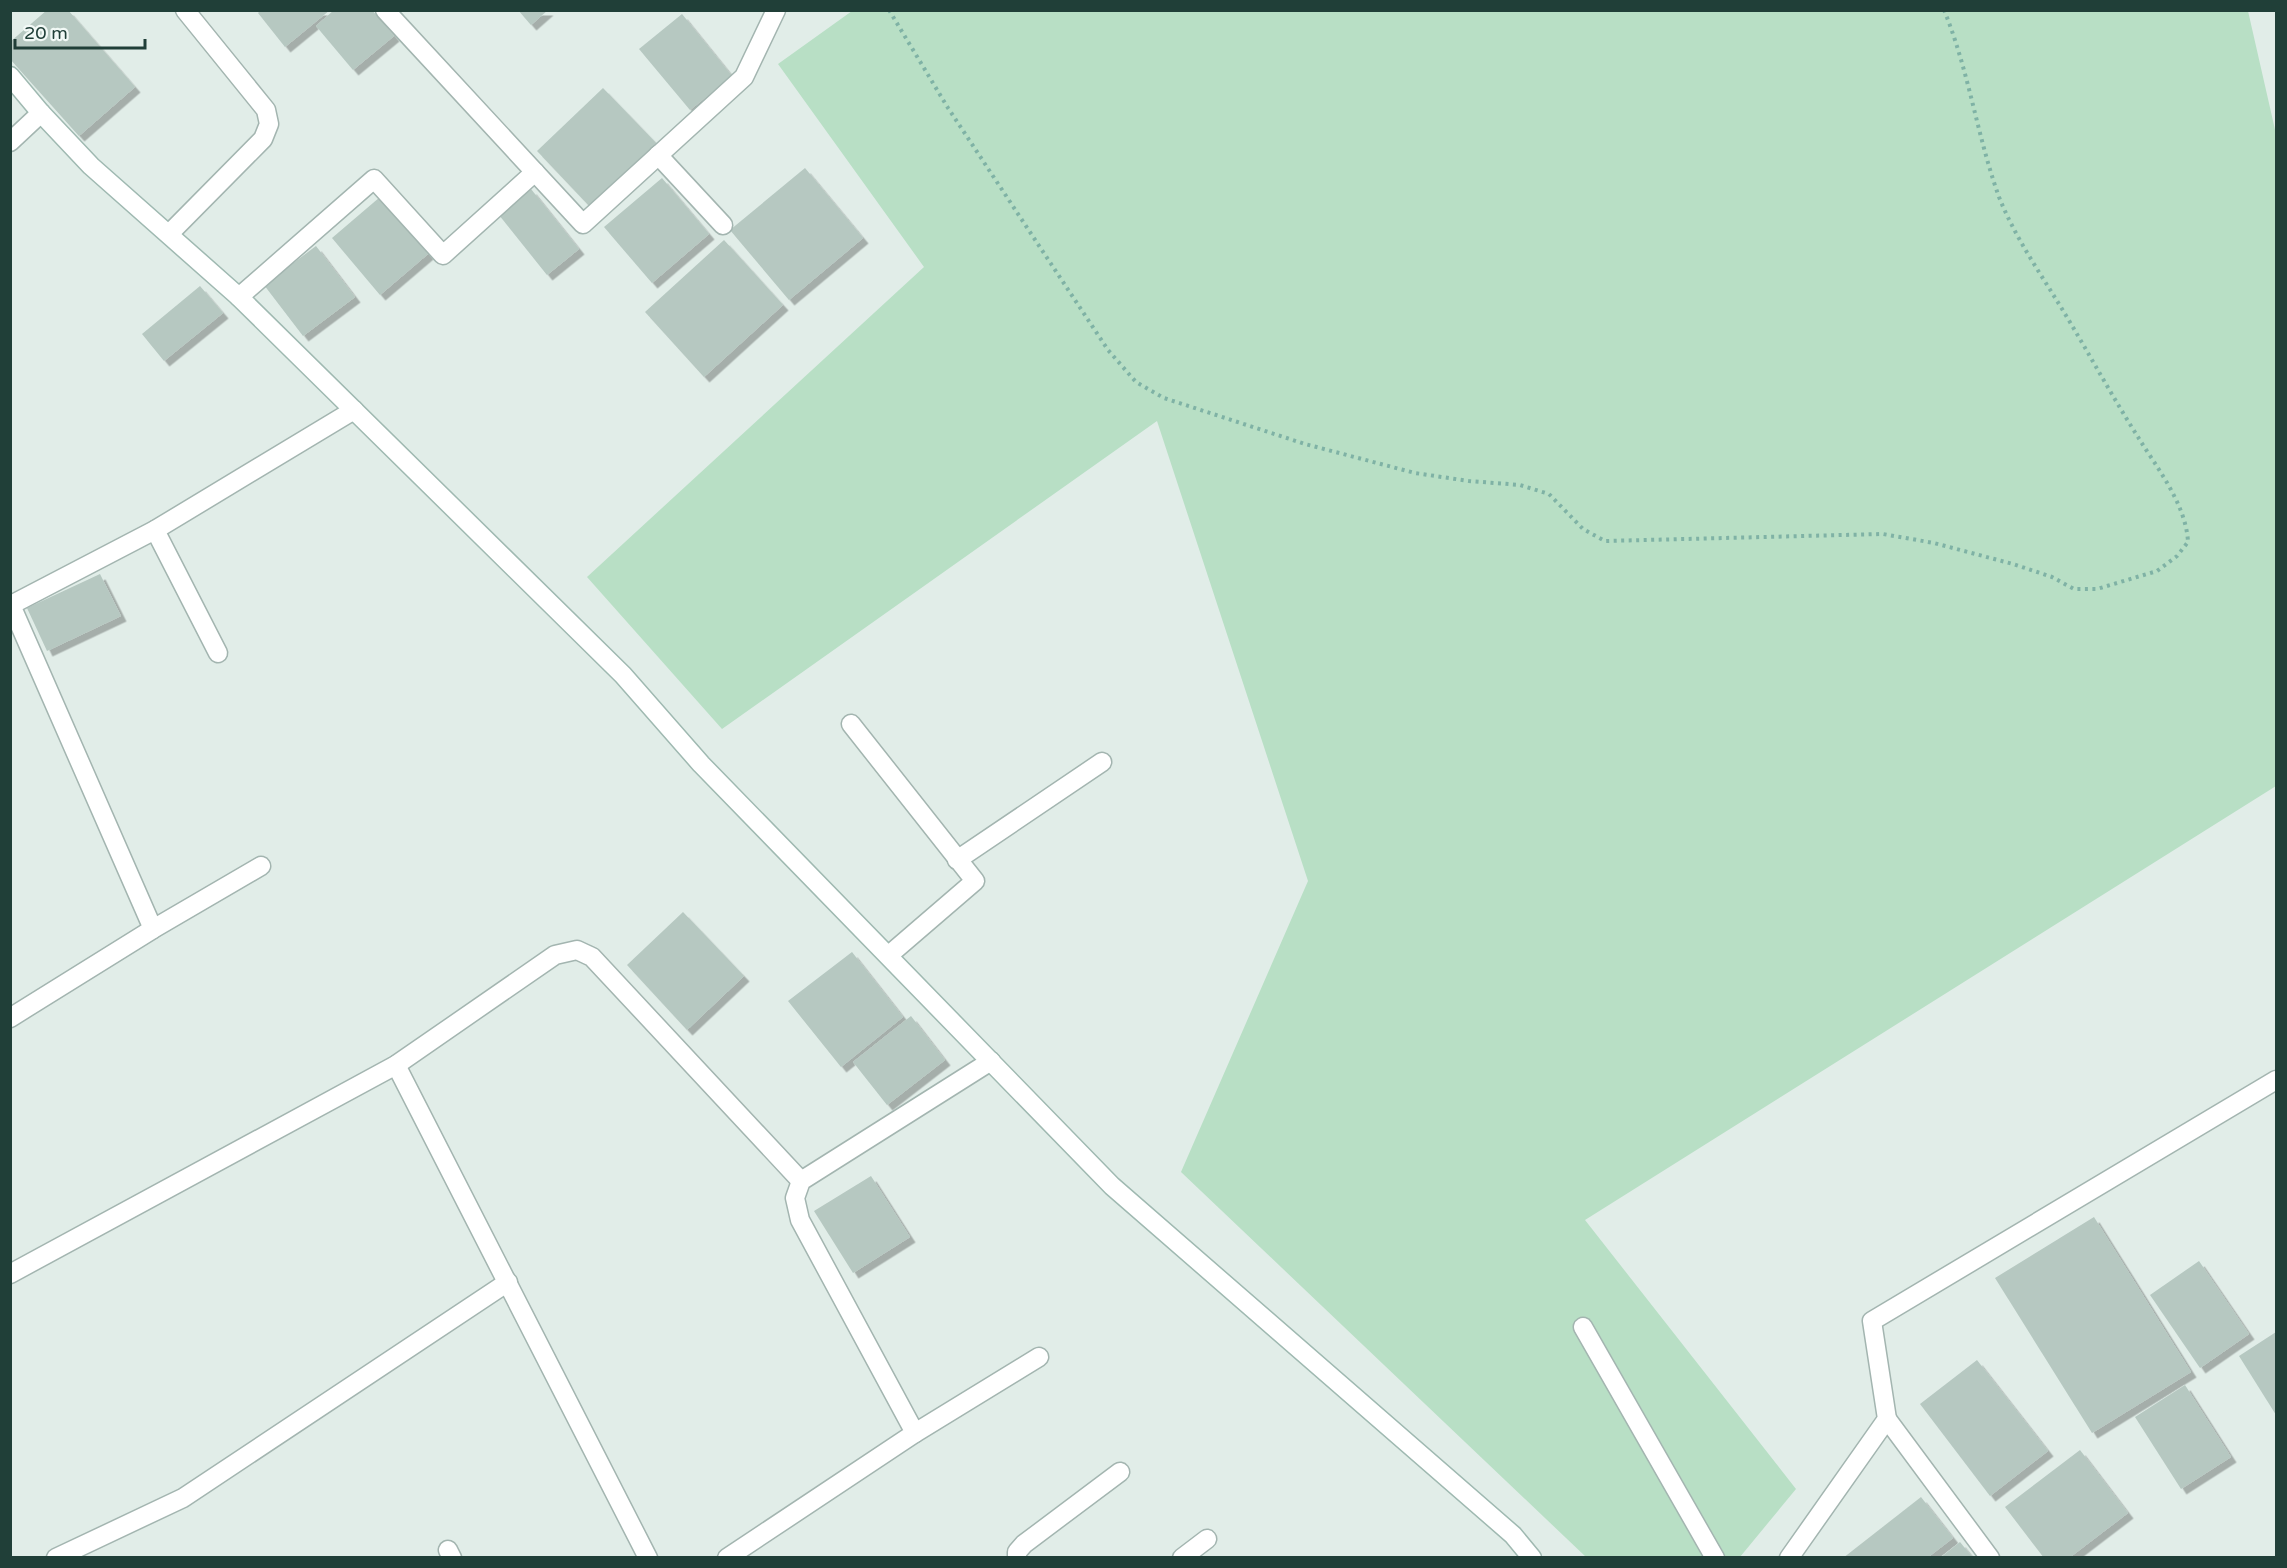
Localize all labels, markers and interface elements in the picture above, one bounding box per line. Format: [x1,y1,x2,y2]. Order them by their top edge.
scale bar [15,12,146,50]
text: 20 m [24,22,68,44]

